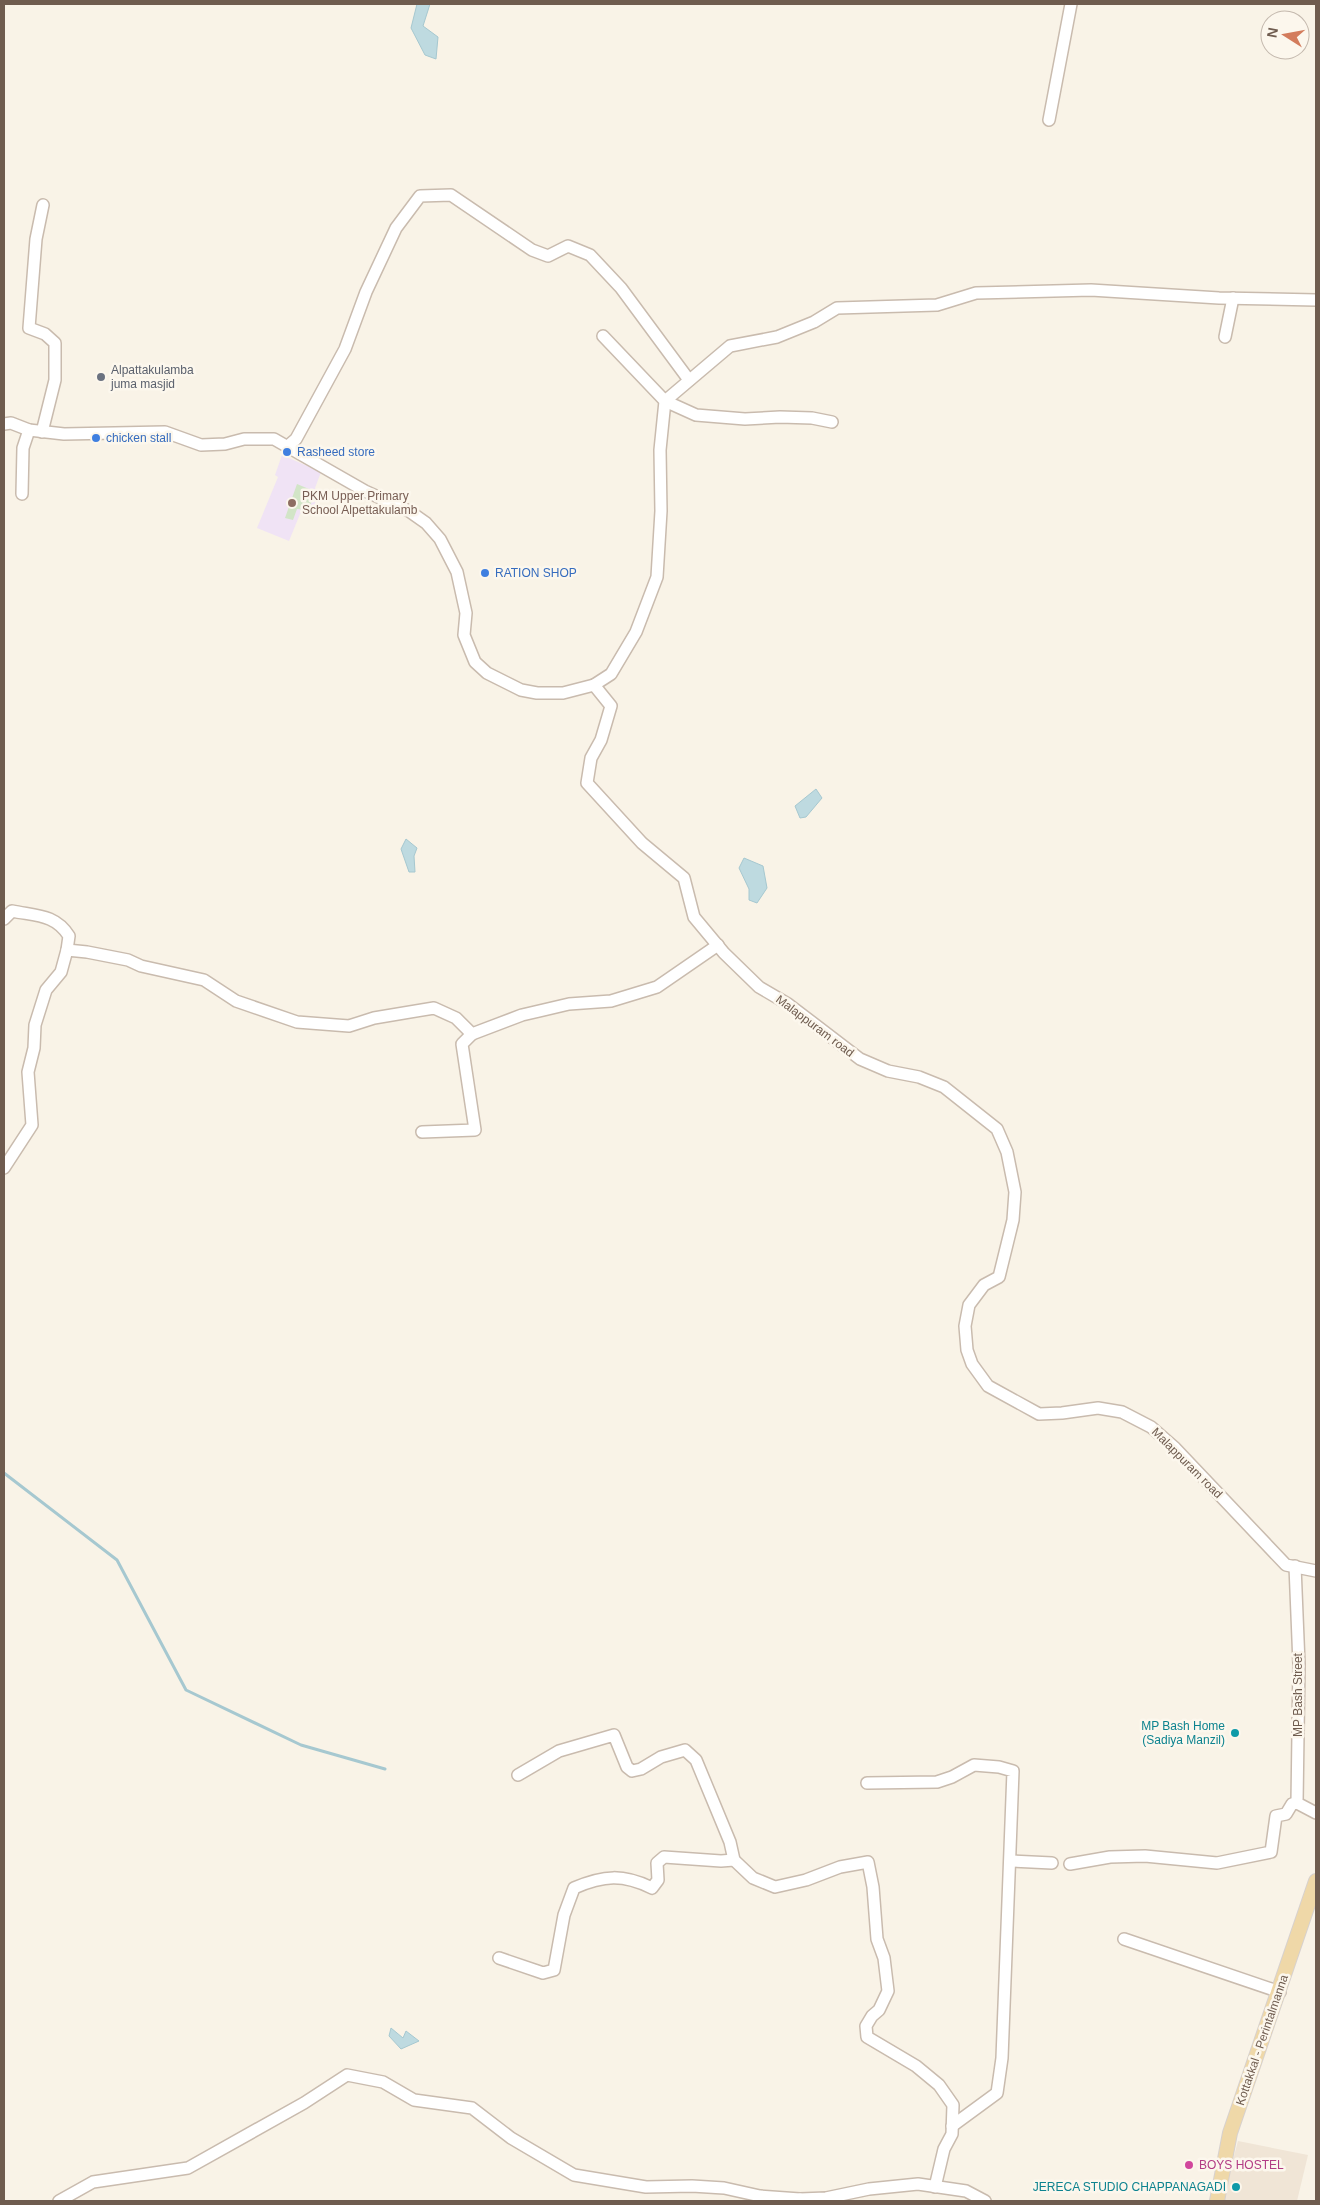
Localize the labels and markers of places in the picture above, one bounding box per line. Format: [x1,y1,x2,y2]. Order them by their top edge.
place label: Alpattakulamba juma masjid [110,363,194,391]
marker: Alpattakulamba juma masjid [95,371,107,383]
place label: chicken stall [106,431,171,445]
marker: chicken stall [90,432,102,444]
place label: Rasheed store [297,445,375,459]
marker: Rasheed store [281,446,293,458]
place label: PKM Upper Primary School Alpettakulamb [302,489,418,517]
marker: PKM Upper Primary School Alpettakulamb [286,497,298,509]
place label: RATION SHOP [495,566,577,580]
marker: RATION SHOP [479,567,491,579]
place label: MP Bash Home (Sadiya Manzil) [1141,1719,1225,1747]
marker: MP Bash Home (Sadiya Manzil) [1229,1727,1241,1739]
place label: BOYS HOSTEL [1199,2158,1284,2172]
marker: BOYS HOSTEL [1183,2159,1195,2171]
place label: JERECA STUDIO CHAPPANAGADI [1033,2180,1226,2194]
marker: JERECA STUDIO CHAPPANAGADI [1230,2181,1242,2193]

